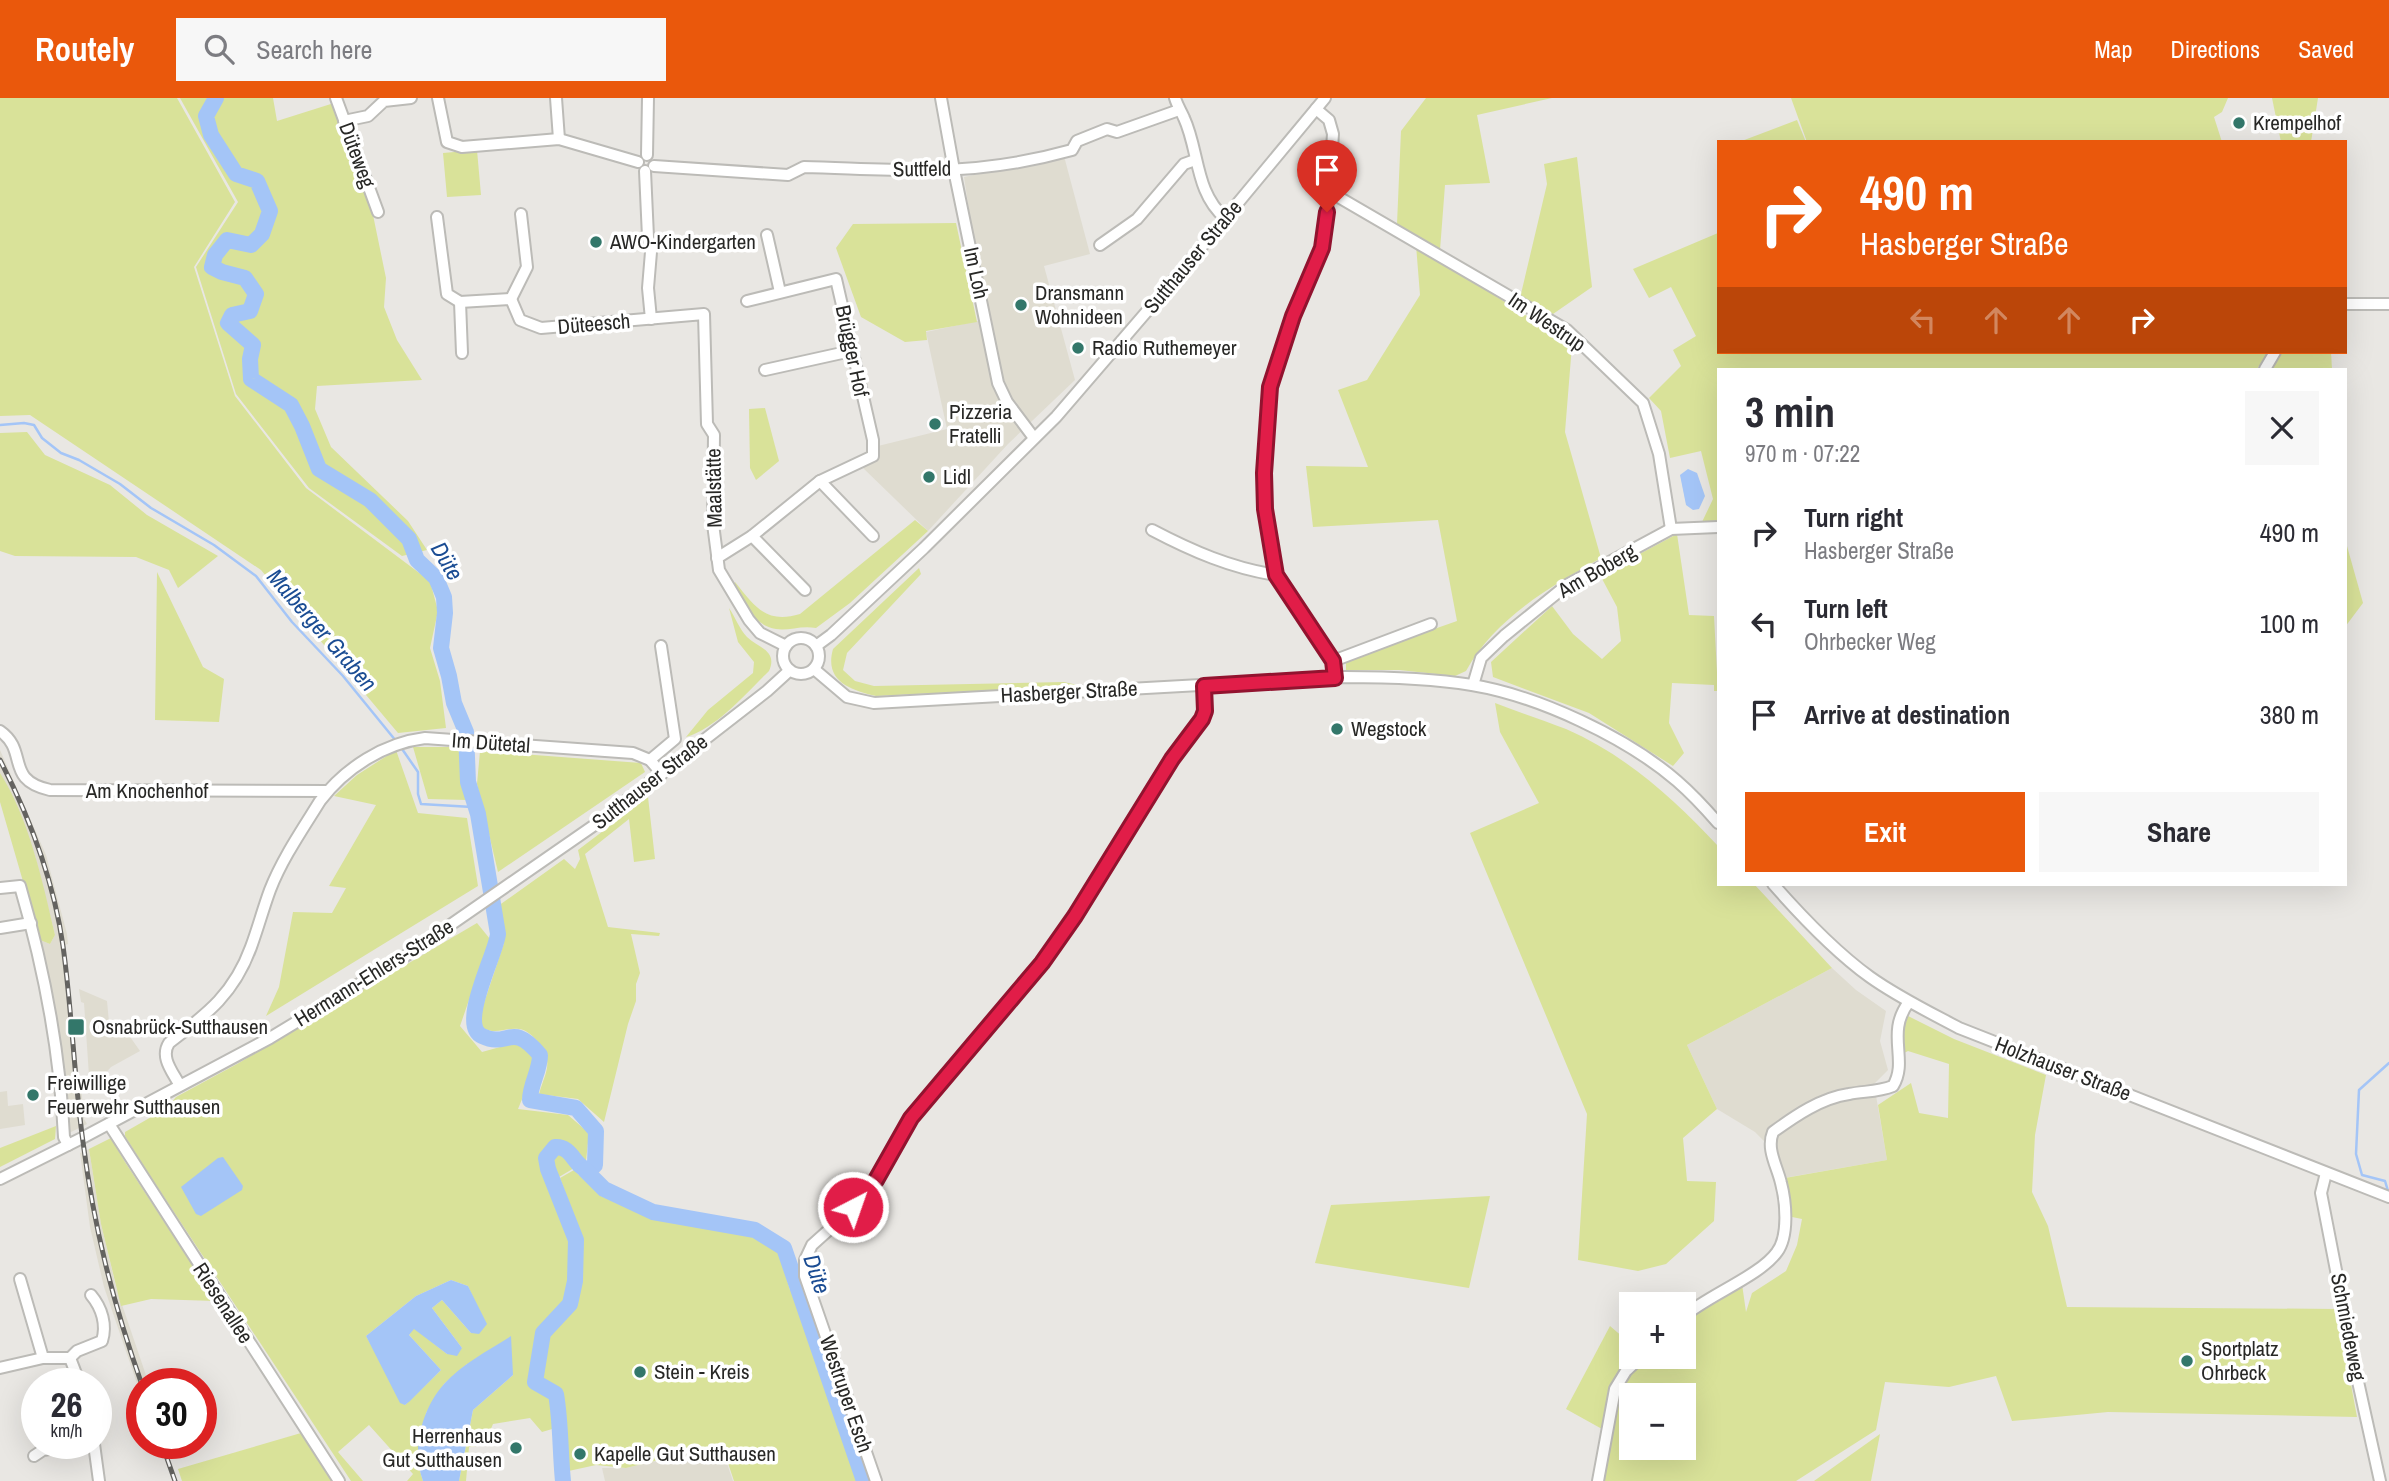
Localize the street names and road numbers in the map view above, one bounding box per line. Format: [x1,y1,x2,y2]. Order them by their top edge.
street label: Düteweg [332,118,383,192]
street label: Suttfeld [893,153,951,184]
street label: Sutthauser Straße [1137,194,1249,320]
street label: Im Loh [957,244,996,302]
street label: Im Westrup [1503,285,1592,358]
street label: Brügger Hof [829,302,876,400]
street label: Düteesch [556,306,631,341]
street label: Maalstätte [698,448,729,528]
street label: Am Boberg [1551,536,1642,605]
street label: Hasberger Straße [1000,673,1138,710]
street label: Im Dütetal [451,725,531,760]
street label: Sutthauser Straße [586,727,714,836]
street label: Am Knochenhof [85,776,208,805]
street label: Hermann-Ehlers-Straße [289,912,459,1033]
street label: Holzhauser Straße [1991,1029,2135,1108]
street label: Riesenallee [186,1257,260,1349]
street label: Schmiedeweg [2324,1271,2373,1384]
street label: Westruper Esch [813,1331,880,1456]

